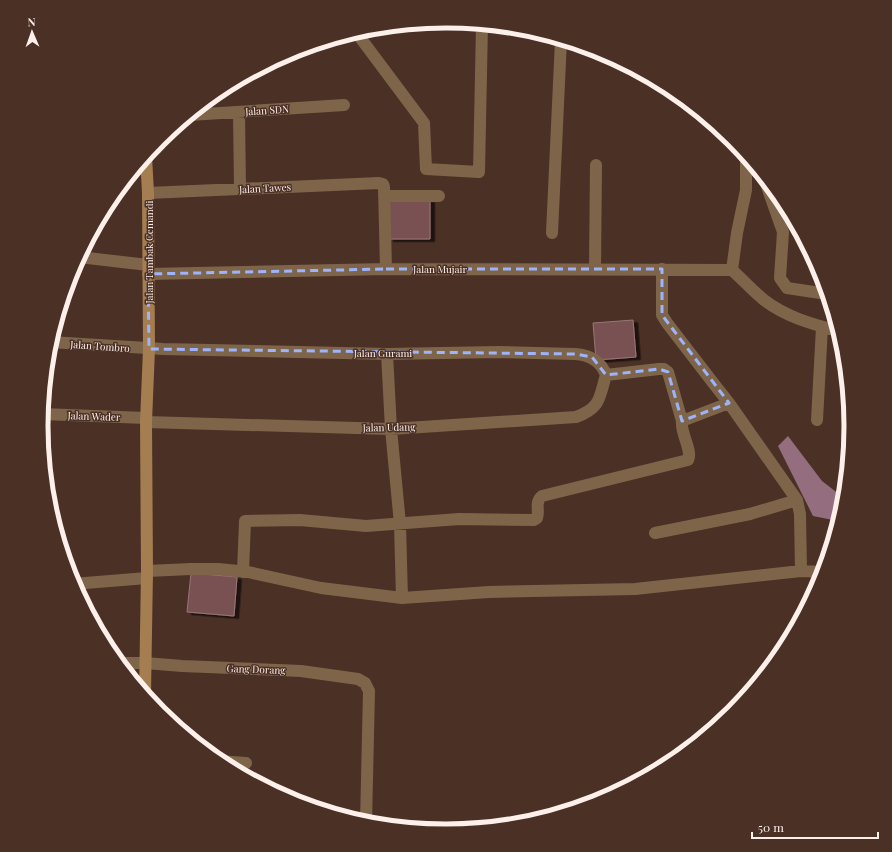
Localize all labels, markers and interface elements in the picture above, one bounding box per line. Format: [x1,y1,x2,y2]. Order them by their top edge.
north arrow [12,12,52,52]
text: N [27,14,36,29]
street label: Jalan SDN [244,101,289,119]
street label: Jalan Tawes [238,180,291,196]
street label: Jalan Tambak Cemandi [142,200,156,305]
street label: Jalan Mujair [412,262,467,276]
street label: Jalan Tombro [69,337,131,355]
street label: Jalan Gurami [353,346,412,360]
street label: Jalan Wader [66,408,121,424]
street label: Jalan Udang [361,420,416,434]
street label: Gang Dorang [226,661,286,677]
scale bar [752,814,878,840]
text: 50 m [758,819,784,835]

